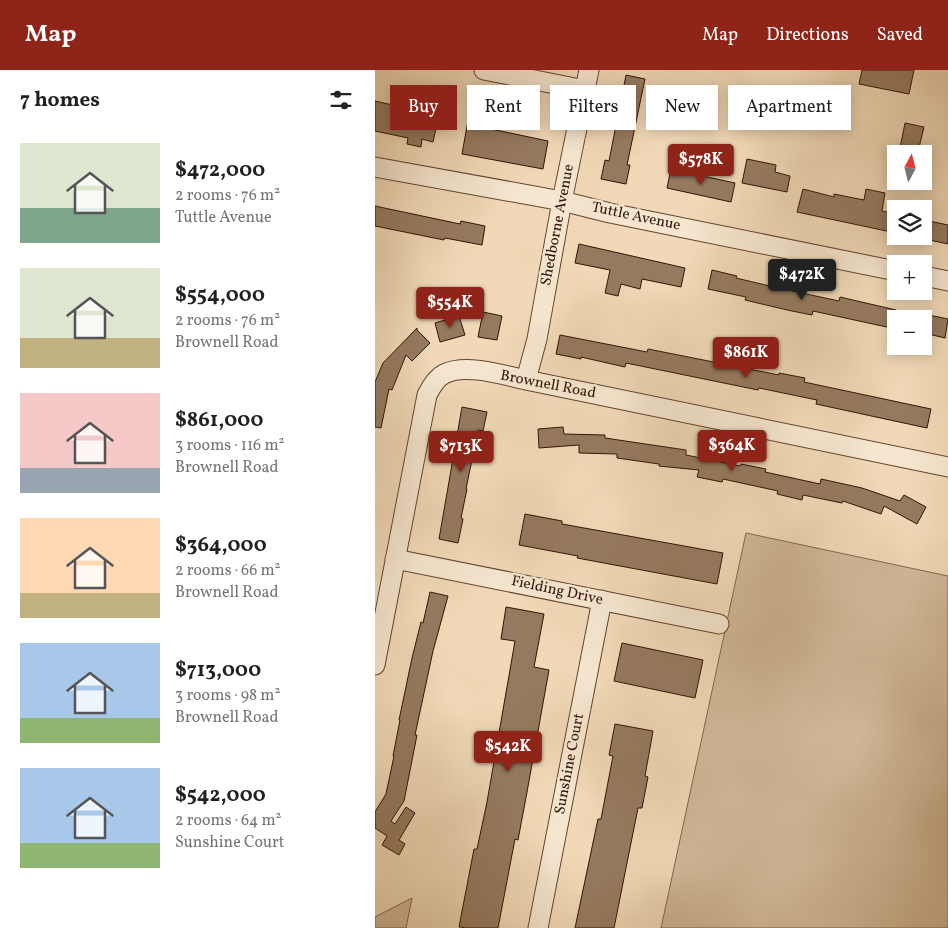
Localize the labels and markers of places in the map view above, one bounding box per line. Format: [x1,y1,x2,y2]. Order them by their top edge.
pin: $578K [666,144,736,186]
pin: $472K [767,258,837,301]
pin: $554K [415,286,485,329]
pin: $861K [711,336,781,379]
pin: $713K [426,430,496,473]
pin: $364K [697,430,767,472]
pin: $542K [473,730,543,773]

